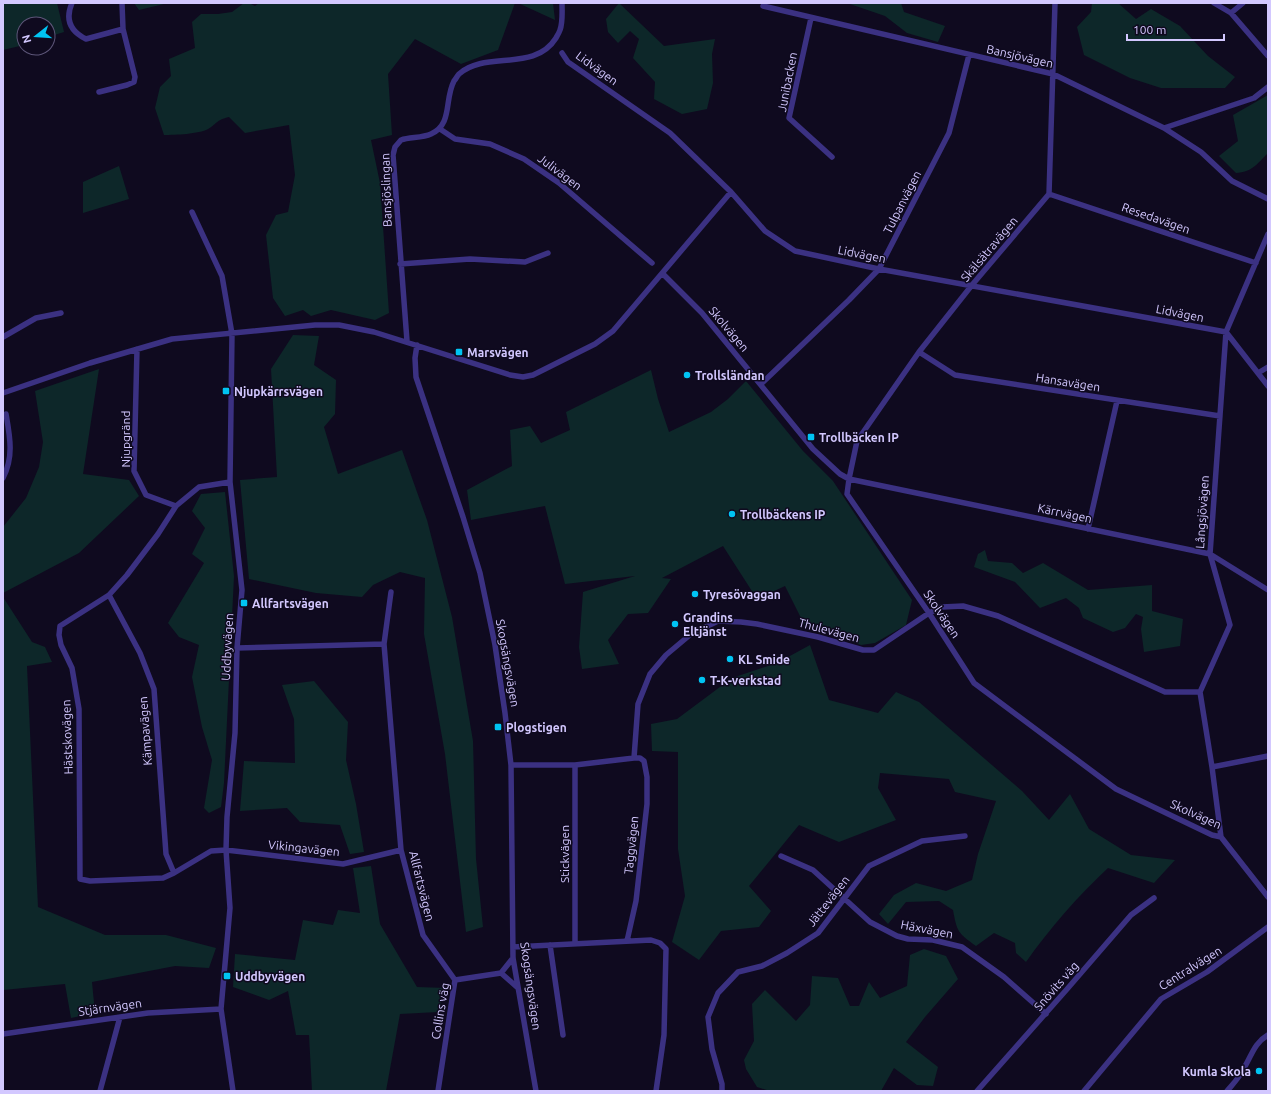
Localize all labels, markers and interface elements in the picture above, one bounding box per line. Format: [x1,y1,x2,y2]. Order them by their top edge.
north arrow [16,16,56,56]
scale bar [1127,16,1224,42]
text: 100 m [1133,23,1166,36]
text: N [19,33,33,45]
street label: Bansjövägen [985,42,1055,70]
street label: Lidvägen [574,49,620,87]
street label: Junibacken [775,51,799,113]
street label: Julivägen [536,151,584,193]
street label: Bansjöslingan [378,153,394,227]
street label: Tulpanvägen [881,168,923,236]
street label: Resedavägen [1120,200,1192,236]
street label: Skälsätravägen [958,214,1020,284]
street label: Lidvägen [837,243,887,265]
street label: Lidvägen [1155,302,1205,324]
street label: Skolvägen [706,304,752,354]
place label: Marsvägen [467,346,529,359]
marker: Marsvägen [454,347,464,357]
place label: Trollsländan [695,369,765,382]
marker: Trollsländan [682,370,692,380]
street label: Hansavägen [1035,370,1101,394]
place label: Njupkärrsvägen [234,385,323,398]
marker: Njupkärrsvägen [221,386,231,396]
street label: Njupgränd [119,411,132,467]
place label: Trollbäcken IP [819,431,899,444]
marker: Trollbäcken IP [806,432,816,442]
street label: Långsjövägen [1193,475,1211,549]
street label: Kärrvägen [1037,501,1093,525]
place label: Trollbäckens IP [740,508,826,521]
marker: Trollbäckens IP [727,509,737,519]
place label: Tyresövaggan [703,588,781,601]
street label: Skolvägen [921,588,963,640]
marker: Tyresövaggan [690,589,700,599]
place label: Allfartsvägen [252,597,329,610]
marker: Allfartsvägen [239,598,249,608]
place label: Grandins Eltjänst [683,611,733,638]
street label: Uddbyvägen [219,613,235,681]
street label: Thulevägen [797,616,861,644]
street label: Skogsängsvägen [494,618,522,708]
marker: Grandins Eltjänst [670,619,680,629]
place label: KL Smide [738,653,790,666]
marker: KL Smide [725,654,735,664]
place label: T-K-verkstad [710,674,781,687]
marker: T-K-verkstad [697,675,707,685]
street label: Kämpavägen [136,696,154,766]
street label: Hästskovägen [59,699,75,775]
place label: Plogstigen [506,721,567,734]
marker: Plogstigen [493,722,503,732]
street label: Skolvägen [1168,797,1224,831]
street label: Taggvägen [621,815,641,875]
street label: Stickvägen [558,825,571,883]
street label: Vikingavägen [267,838,341,858]
street label: Allfartsvägen [407,850,437,922]
street label: Jättevägen [804,873,852,929]
street label: Häxvägen [900,918,954,940]
street label: Skogsängsvägen [518,941,544,1031]
street label: Centralvägen [1156,943,1224,993]
street label: Snövits väg [1031,959,1081,1013]
place label: Uddbyvägen [235,970,305,983]
marker: Uddbyvägen [222,971,232,981]
street label: Collins väg [429,982,451,1040]
street label: Stjärnvägen [77,996,143,1018]
place label: Kumla Skola [1182,1065,1251,1078]
marker: Kumla Skola [1254,1066,1264,1076]

